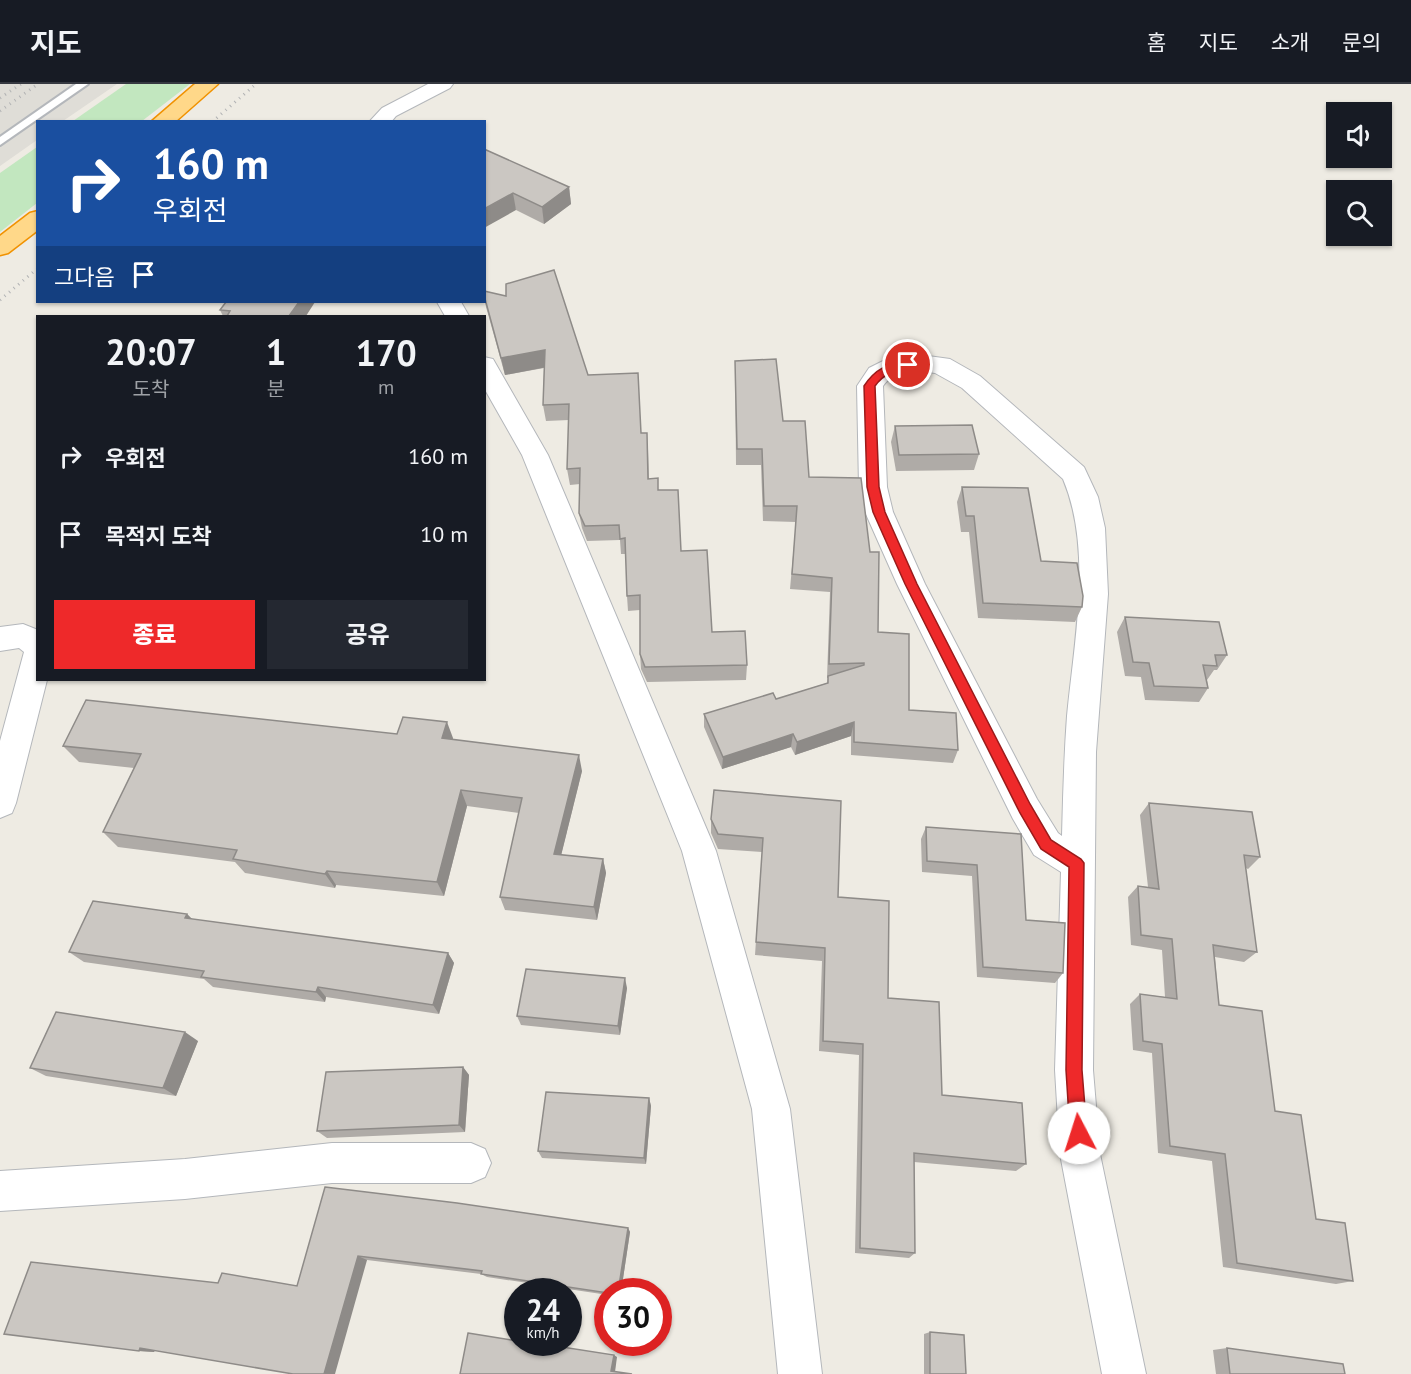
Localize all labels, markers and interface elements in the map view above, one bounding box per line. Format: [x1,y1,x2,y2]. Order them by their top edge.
text: 지도 [30,24,82,61]
text: 홈 [1147,29,1166,56]
text: 지도 [1199,29,1238,56]
text: 소개 [1271,29,1309,56]
text: 문의 [1342,29,1381,56]
map controls [1326,102,1392,246]
button: sound [1326,102,1392,168]
text: 160 m [153,136,269,191]
icon: right [54,144,132,222]
button: search [1326,180,1392,246]
text: 우회전 [153,193,228,227]
icon: arrive [127,258,160,291]
text: 그다음 [54,263,115,291]
text: 20:07 [105,328,197,375]
text: 1 [266,328,286,375]
text: 170 [355,329,417,376]
pin [882,339,933,390]
icon: arrive [891,348,924,381]
text: m [378,374,394,400]
text: 도착 [133,376,169,402]
text: 분 [267,376,285,402]
icon: right [54,440,87,473]
text: 160 m [408,442,468,470]
text: 우회전 [105,444,166,472]
icon: arrive [54,518,87,551]
text: 10 m [420,520,468,548]
text: 목적지 도착 [105,522,212,550]
button: 종료 [54,600,255,669]
button: 공유 [267,600,468,669]
position arrow [1047,1101,1111,1165]
speed limit sign: 30 [594,1278,672,1356]
text: 24 [526,1290,560,1329]
text: km/h [527,1323,559,1342]

